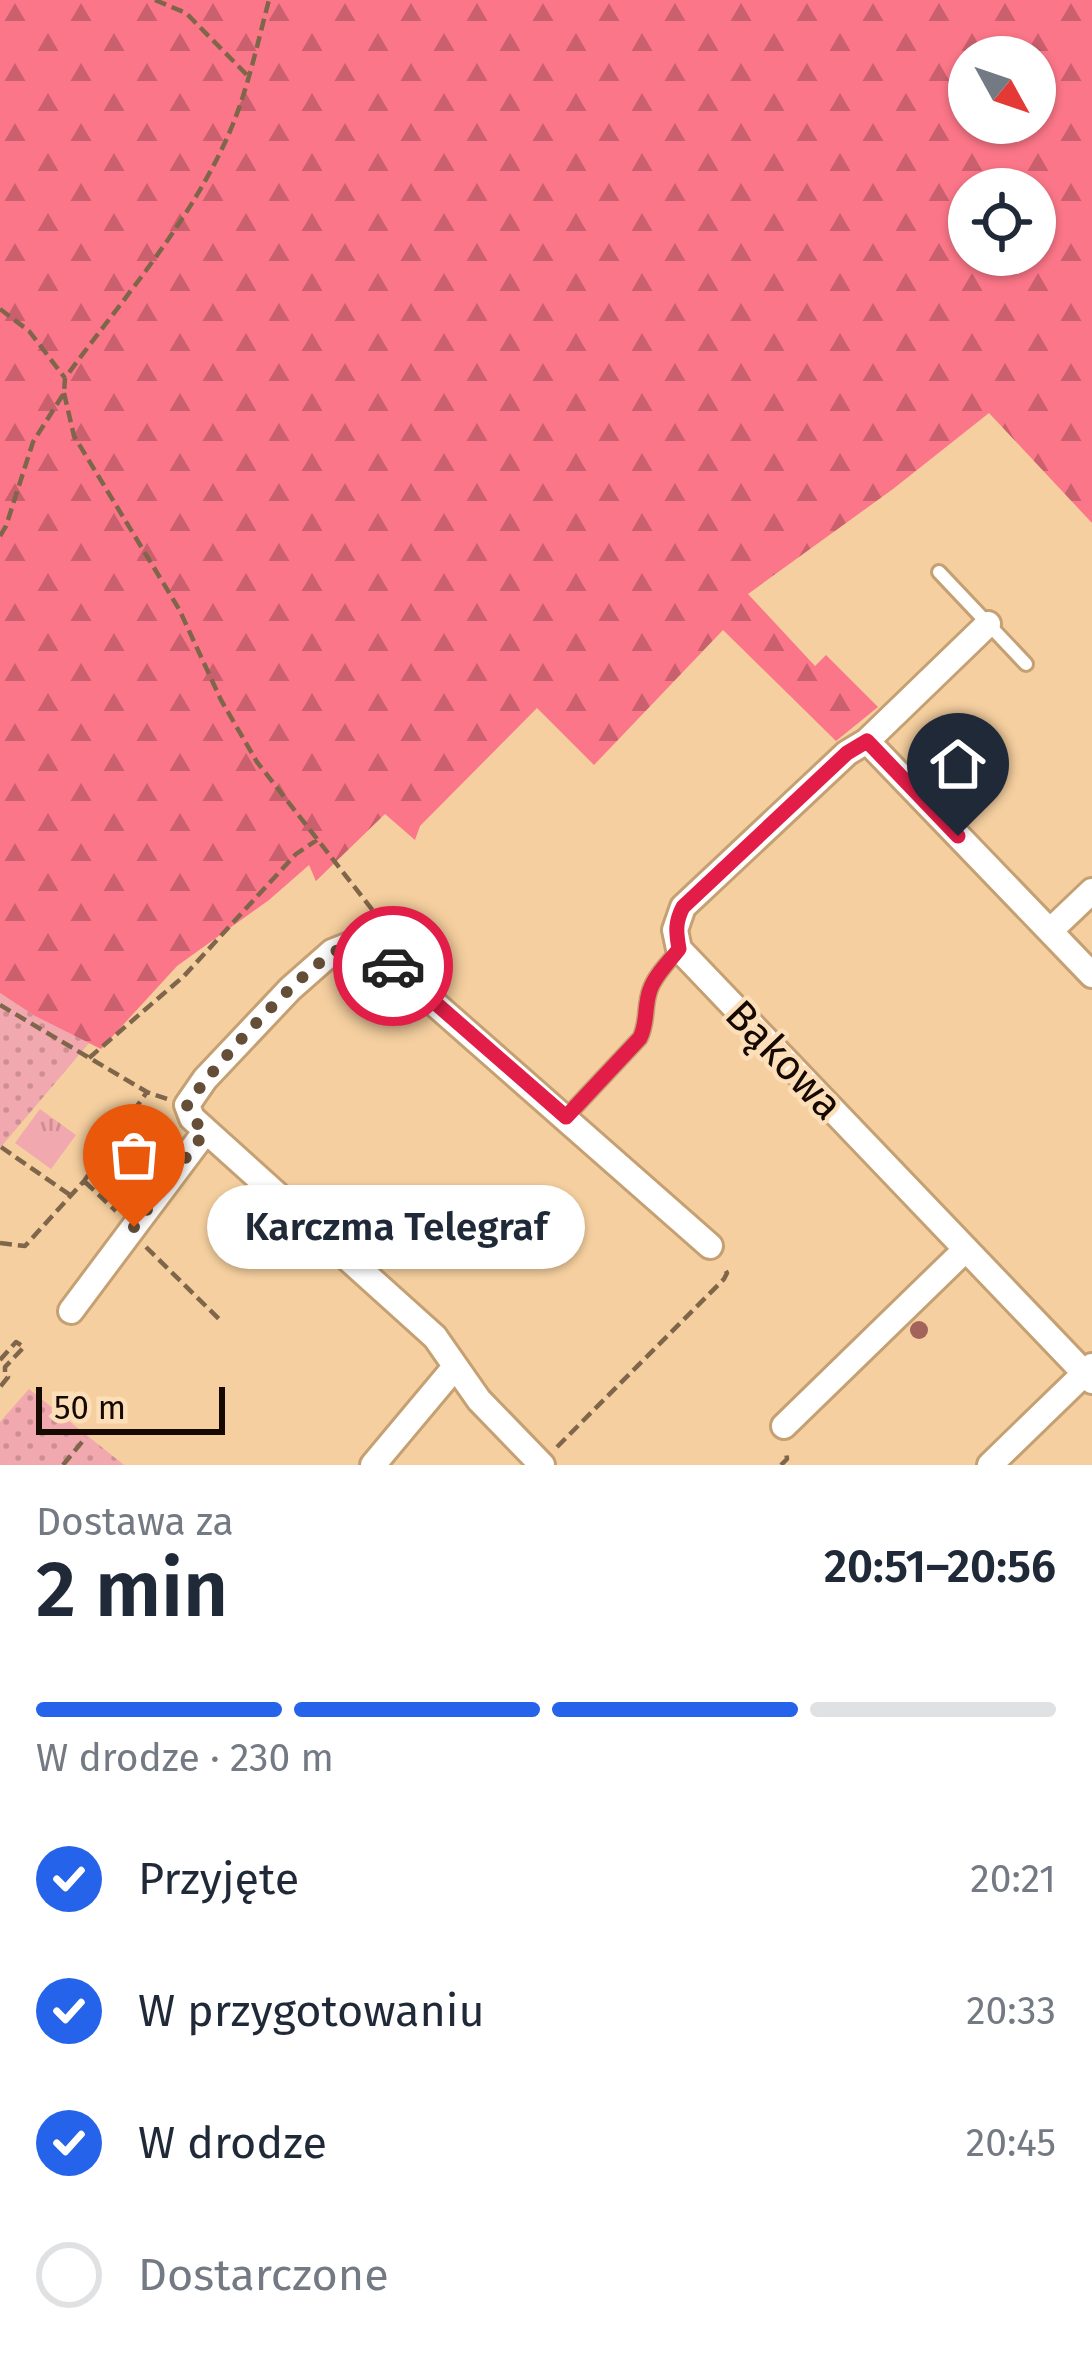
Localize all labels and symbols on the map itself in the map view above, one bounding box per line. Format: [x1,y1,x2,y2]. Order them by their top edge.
north arrow [948,36,1056,144]
pin [907,713,1009,836]
courier [333,906,453,1026]
street label: Bąkowa [715,990,853,1130]
pin [83,1104,185,1227]
callout: Karczma Telegraf [206,1185,584,1269]
scale bar [36,1381,225,1434]

